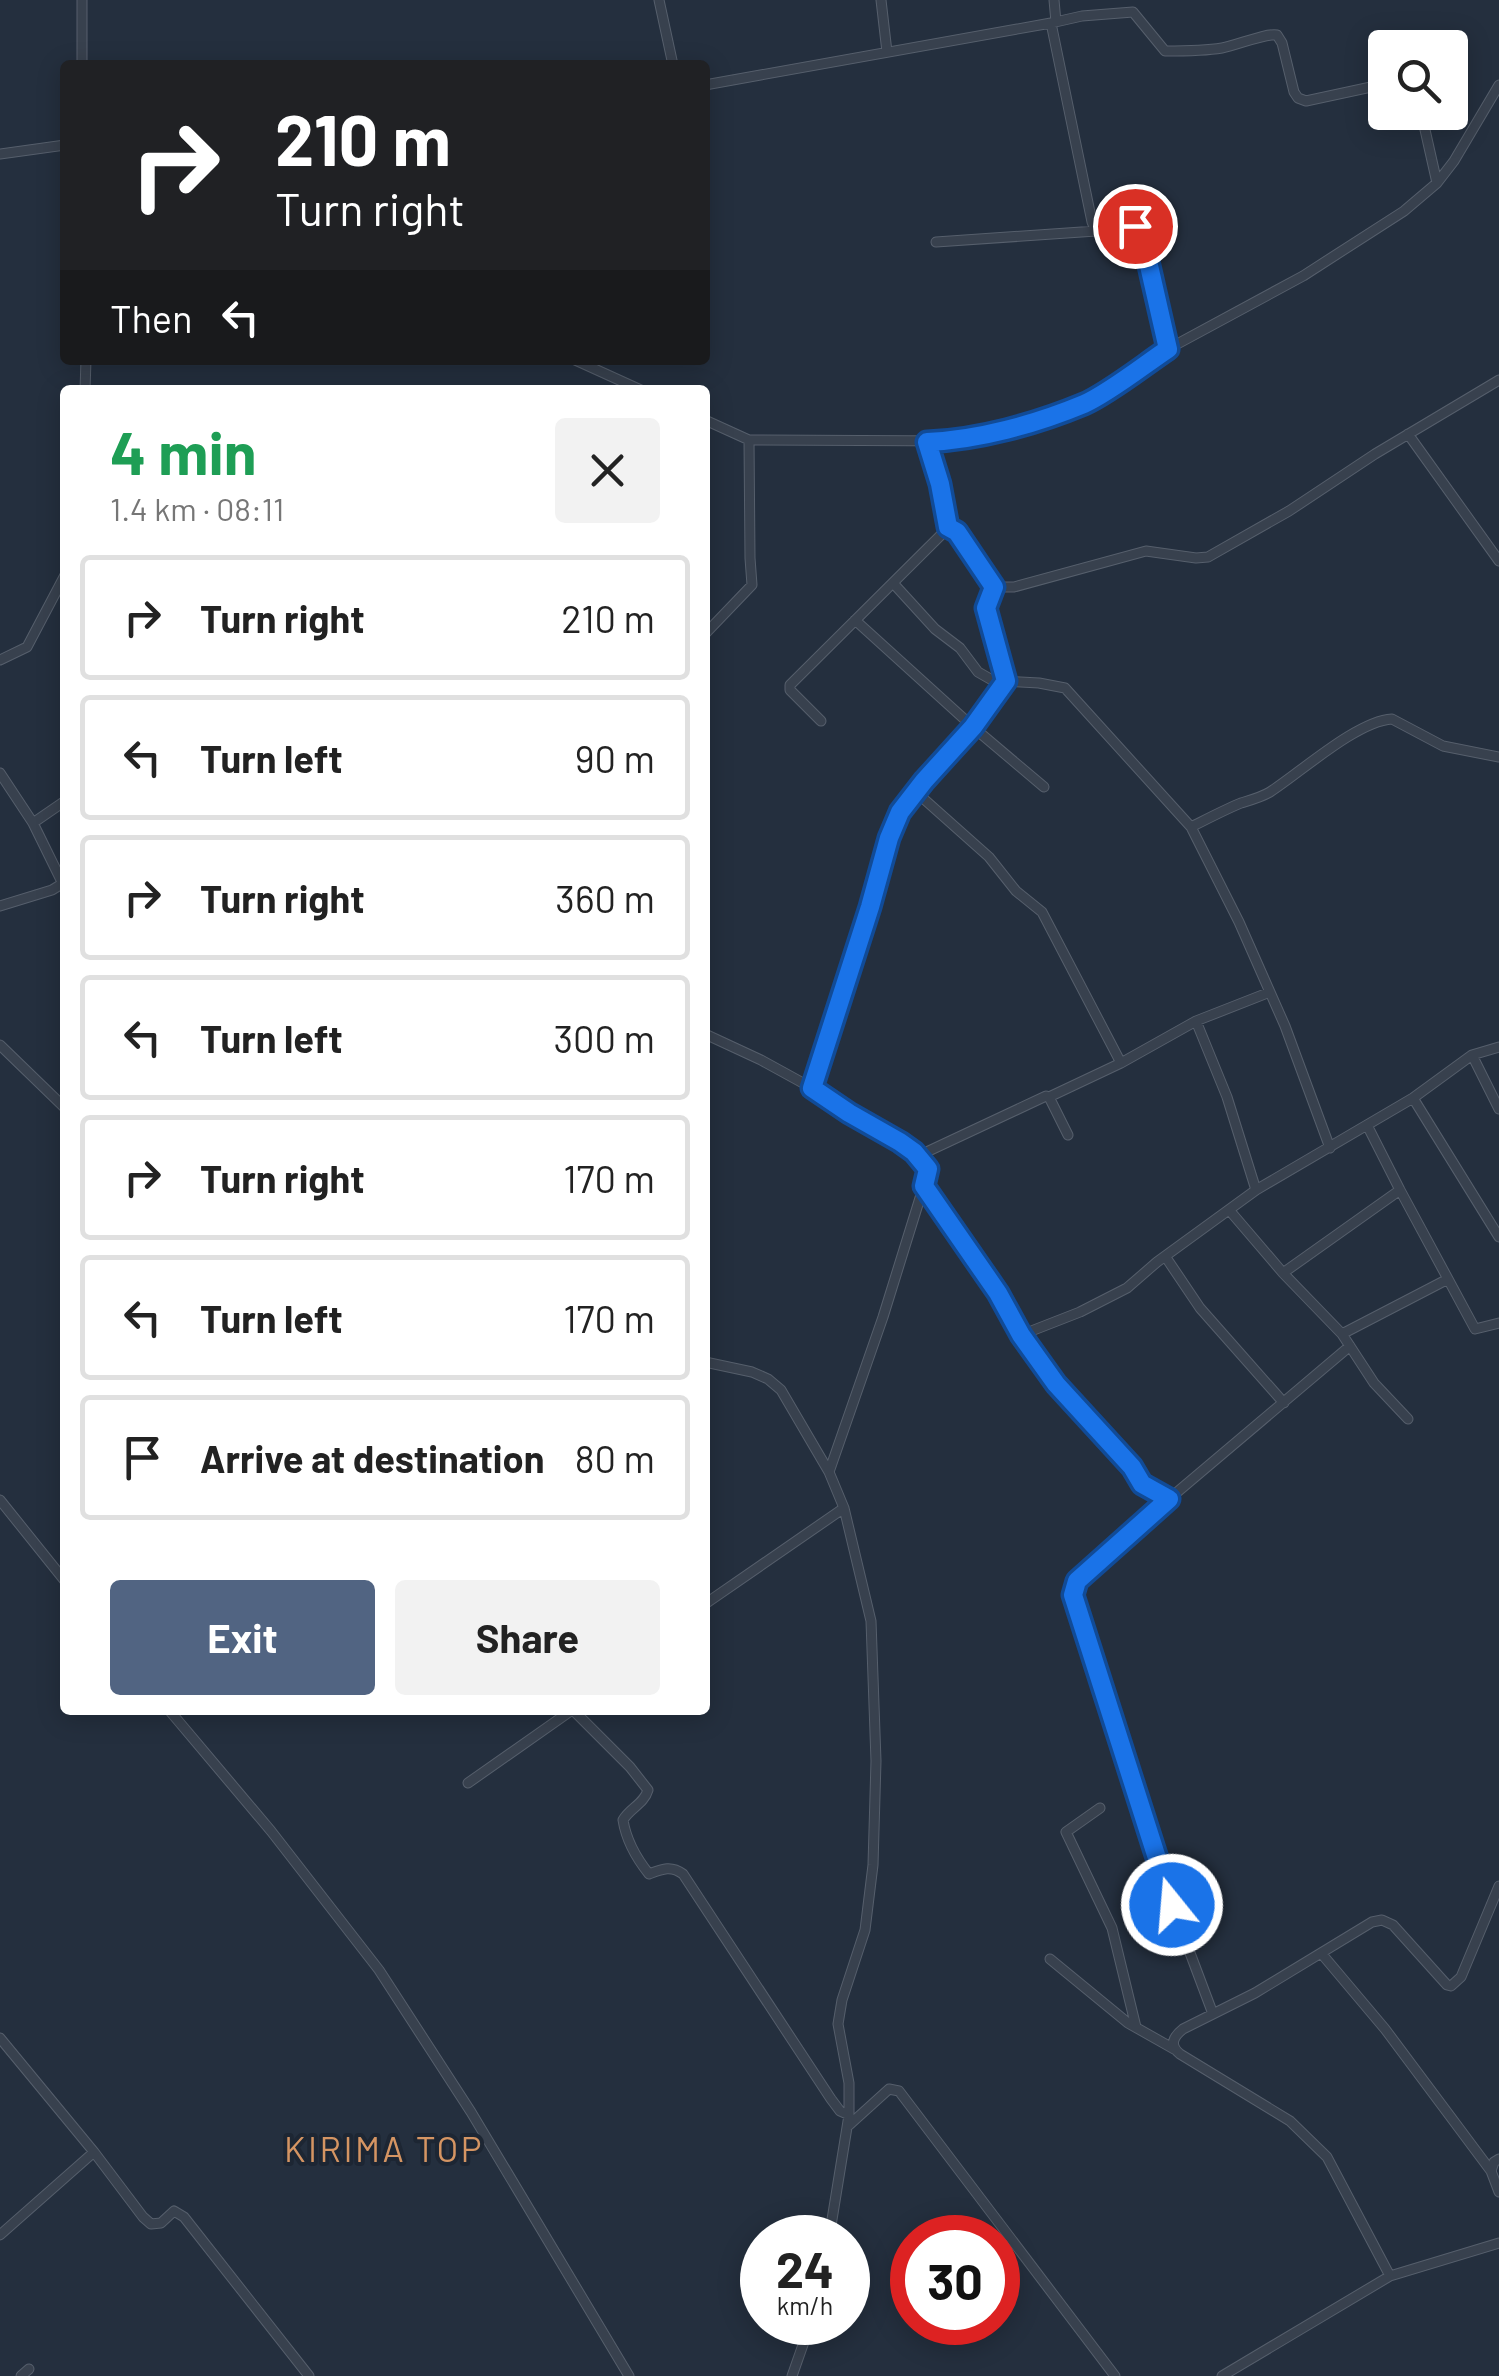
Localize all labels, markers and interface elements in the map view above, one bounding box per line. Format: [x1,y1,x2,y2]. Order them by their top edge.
map controls [1368,30,1468,130]
button: search [1368,30,1468,130]
text: 210 m [275,96,451,180]
icon: right [110,100,240,230]
text: Turn right [275,181,465,235]
pin [1093,184,1178,269]
icon: arrive [1108,199,1163,254]
icon: left [213,290,268,345]
text: Then [110,295,193,341]
text: 4 min [110,415,257,487]
button: close [555,418,660,523]
text: 1.4 km · 08:11 [110,489,284,527]
icon: right [115,590,170,645]
text: Turn right [200,595,365,641]
text: 210 m [561,595,655,641]
icon: left [115,730,170,785]
text: Turn left [200,735,343,781]
text: 90 m [575,735,655,781]
icon: right [115,870,170,925]
text: Turn right [200,875,365,921]
text: 360 m [555,875,655,921]
icon: left [115,1010,170,1065]
text: Turn left [200,1015,343,1061]
text: 300 m [553,1015,655,1061]
icon: right [115,1150,170,1205]
text: Turn right [200,1155,365,1201]
text: 170 m [563,1155,655,1201]
icon: left [115,1290,170,1345]
text: Turn left [200,1295,343,1341]
text: 170 m [563,1295,655,1341]
icon: arrive [115,1430,170,1485]
text: Arrive at destination [200,1435,545,1481]
text: 80 m [575,1435,655,1481]
button: Exit [110,1580,375,1695]
button: Share [395,1580,660,1695]
position arrow [1120,1853,1224,1957]
district label: KIRIMA TOP [284,2127,484,2169]
speed limit sign: 30 [890,2215,1020,2345]
text: 24 [776,2238,834,2298]
text: km/h [777,2290,833,2320]

